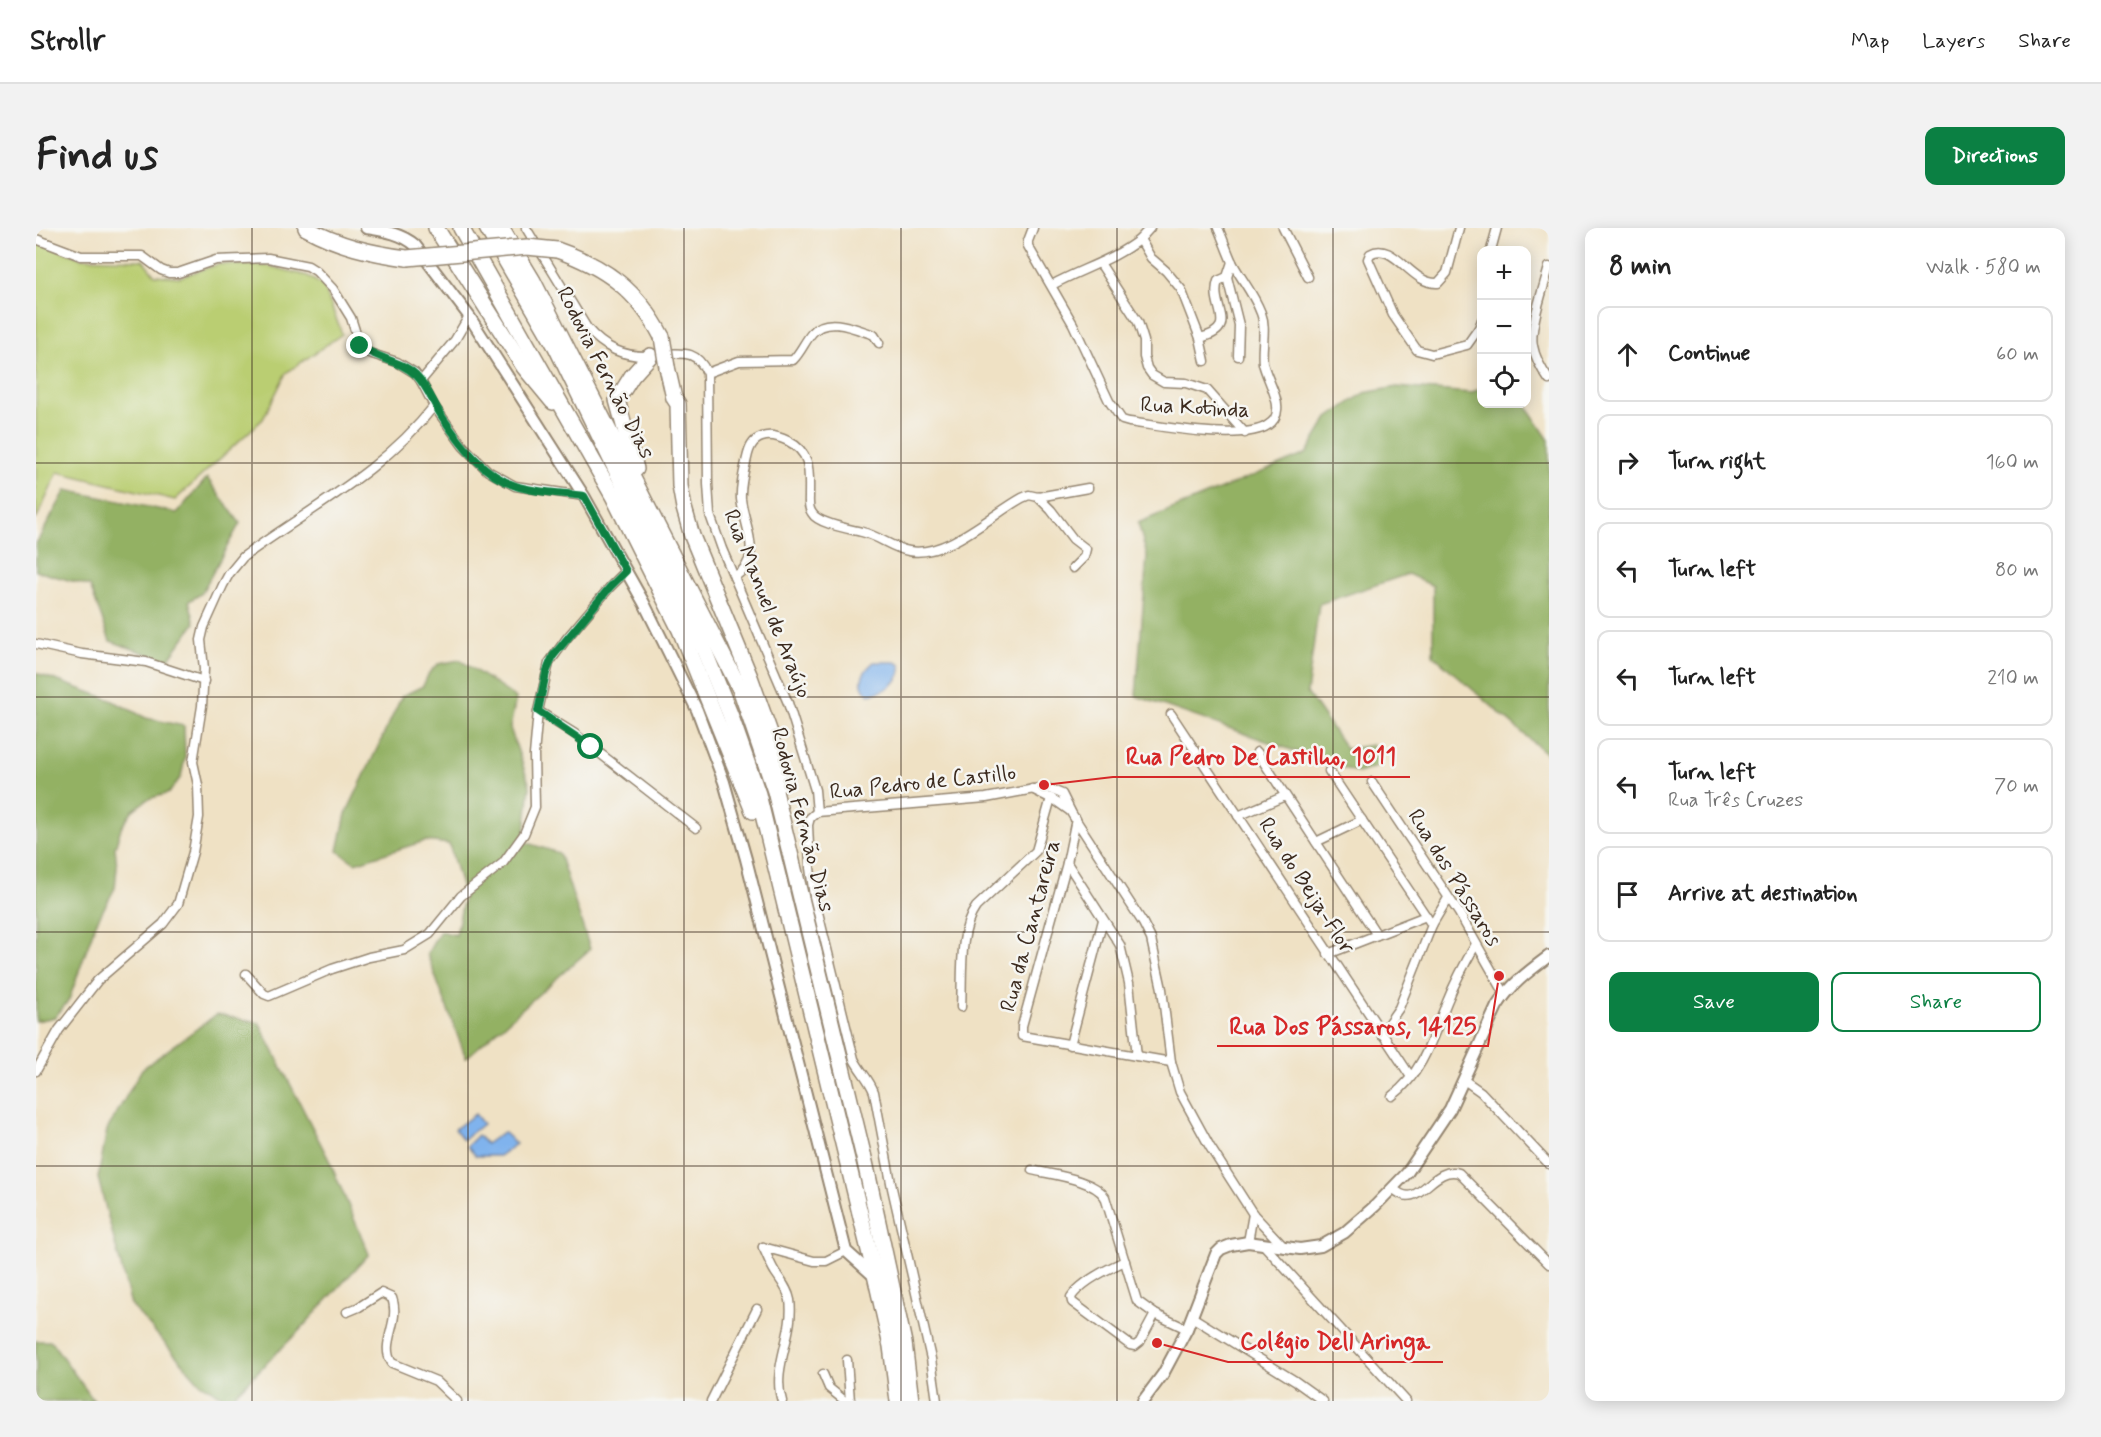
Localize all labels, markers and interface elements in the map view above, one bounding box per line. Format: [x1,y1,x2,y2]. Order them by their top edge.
text: Strollr [30,23,105,60]
text: Map [1851,27,1889,55]
text: Layers [1922,27,1985,55]
text: Share [2018,27,2071,55]
button: Directions [1925,127,2065,185]
text: Find us [36,129,158,184]
map controls [1477,246,1531,408]
button: + [1477,246,1531,300]
text: 8 min [1609,250,1672,284]
text: Walk · 580 m [1926,254,2041,281]
street label: Rodovia Fernão Dias [549,282,661,464]
button: − [1477,300,1531,354]
route end [346,332,372,358]
icon: ahead [1611,338,1644,371]
text: Continue [1668,340,1750,368]
text: 60 m [1996,341,2039,368]
button: locate [1477,354,1531,408]
street label: Rua Kotinda [1140,391,1250,425]
icon: right [1611,446,1644,479]
text: Turn right [1668,448,1766,476]
text: 160 m [1986,449,2039,476]
street label: Rua Manuel de Araújo [716,506,818,702]
icon: left [1611,554,1644,587]
text: Turn left [1668,556,1756,584]
text: 80 m [1995,557,2039,584]
icon: left [1611,662,1644,695]
text: Turn left [1668,664,1756,692]
text: 210 m [1987,665,2039,692]
street label: Rodovia Fernão Dias [764,725,840,915]
route start [577,733,603,759]
callout: Rua Pedro De Castilho, 1011 [1113,735,1410,777]
text: Rua Pedro De Castilho, 1011 [1126,742,1396,773]
street label: Rua Pedro de Castillo [828,759,1018,807]
text: Turn left [1668,759,1756,787]
icon: left [1611,770,1644,803]
text: 70 m [1994,773,2039,800]
text: Rua Três Cruzes [1668,787,1803,814]
street label: Rua dos Pássaros [1401,804,1508,952]
street label: Rua do Beija-Flor [1251,812,1361,960]
street label: Rua da Cantareira [995,837,1067,1015]
icon: arrive [1611,878,1644,911]
text: Arrive at destination [1668,880,1858,908]
button: Save [1609,972,1819,1032]
button: Share [1831,972,2041,1032]
callout: Rua Dos Pássaros, 14125 [1217,1004,1488,1046]
text: Rua Dos Pássaros, 14125 [1229,1012,1477,1043]
callout: Colégio Dell Aringa [1228,1320,1443,1362]
text: Colégio Dell Aringa [1240,1327,1431,1361]

